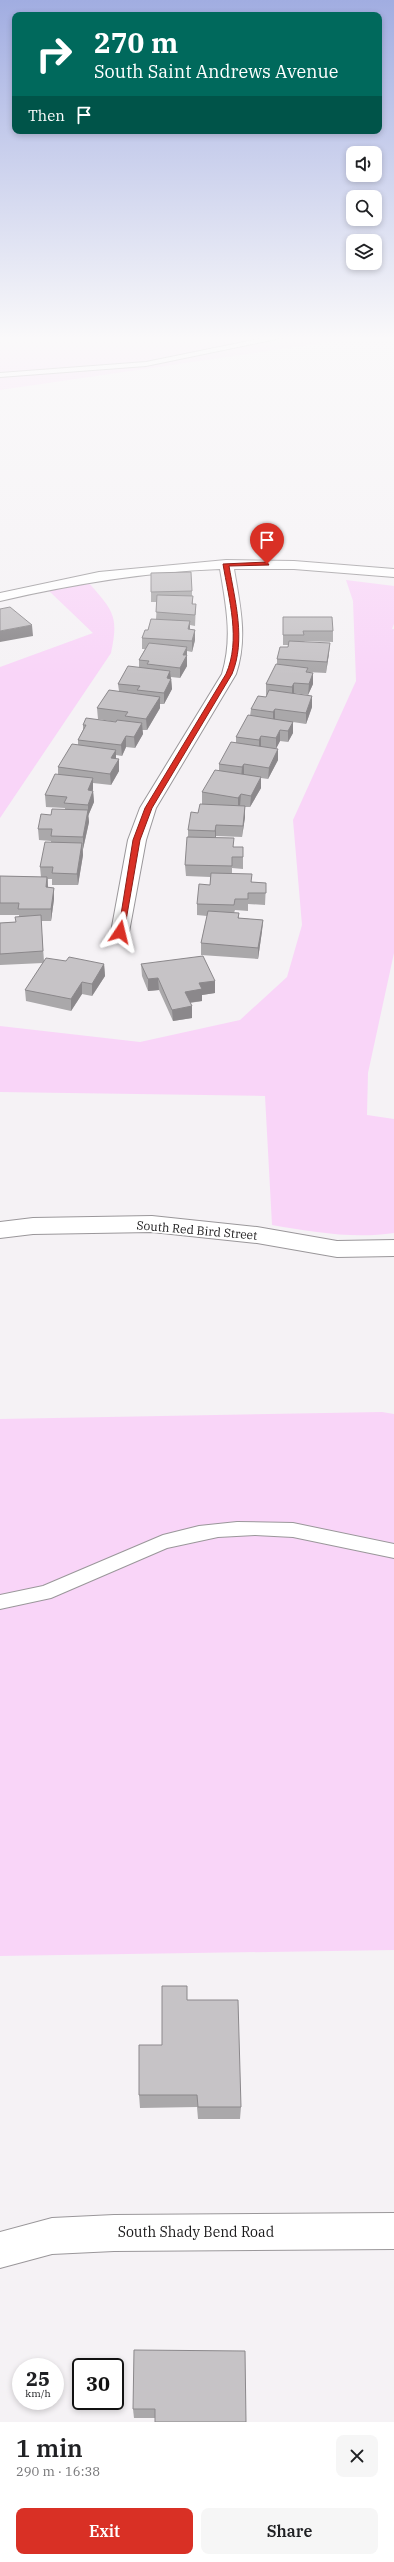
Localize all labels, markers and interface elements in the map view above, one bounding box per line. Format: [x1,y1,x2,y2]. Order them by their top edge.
text: 270 m [94,24,178,61]
icon: right [28,28,80,80]
text: South Saint Andrews Avenue [94,60,338,83]
icon: arrive [73,104,95,126]
text: Then [28,106,65,125]
map controls [346,146,382,270]
button: sound [346,146,382,182]
button: search [346,190,382,226]
button: layers [346,234,382,270]
pin [250,523,284,564]
icon: arrive [256,529,278,551]
position arrow [99,911,141,953]
street label: South Red Bird Street [136,1217,258,1243]
street label: South Shady Bend Road [118,2223,275,2241]
speed limit sign: 30 [72,2358,124,2410]
text: 25 [26,2365,50,2392]
text: km/h [25,2387,51,2400]
text: 1 min [16,2432,83,2464]
button: close [336,2435,378,2477]
text: 290 m · 16:38 [16,2463,100,2480]
button: Exit [16,2508,193,2554]
button: Share [201,2508,378,2554]

